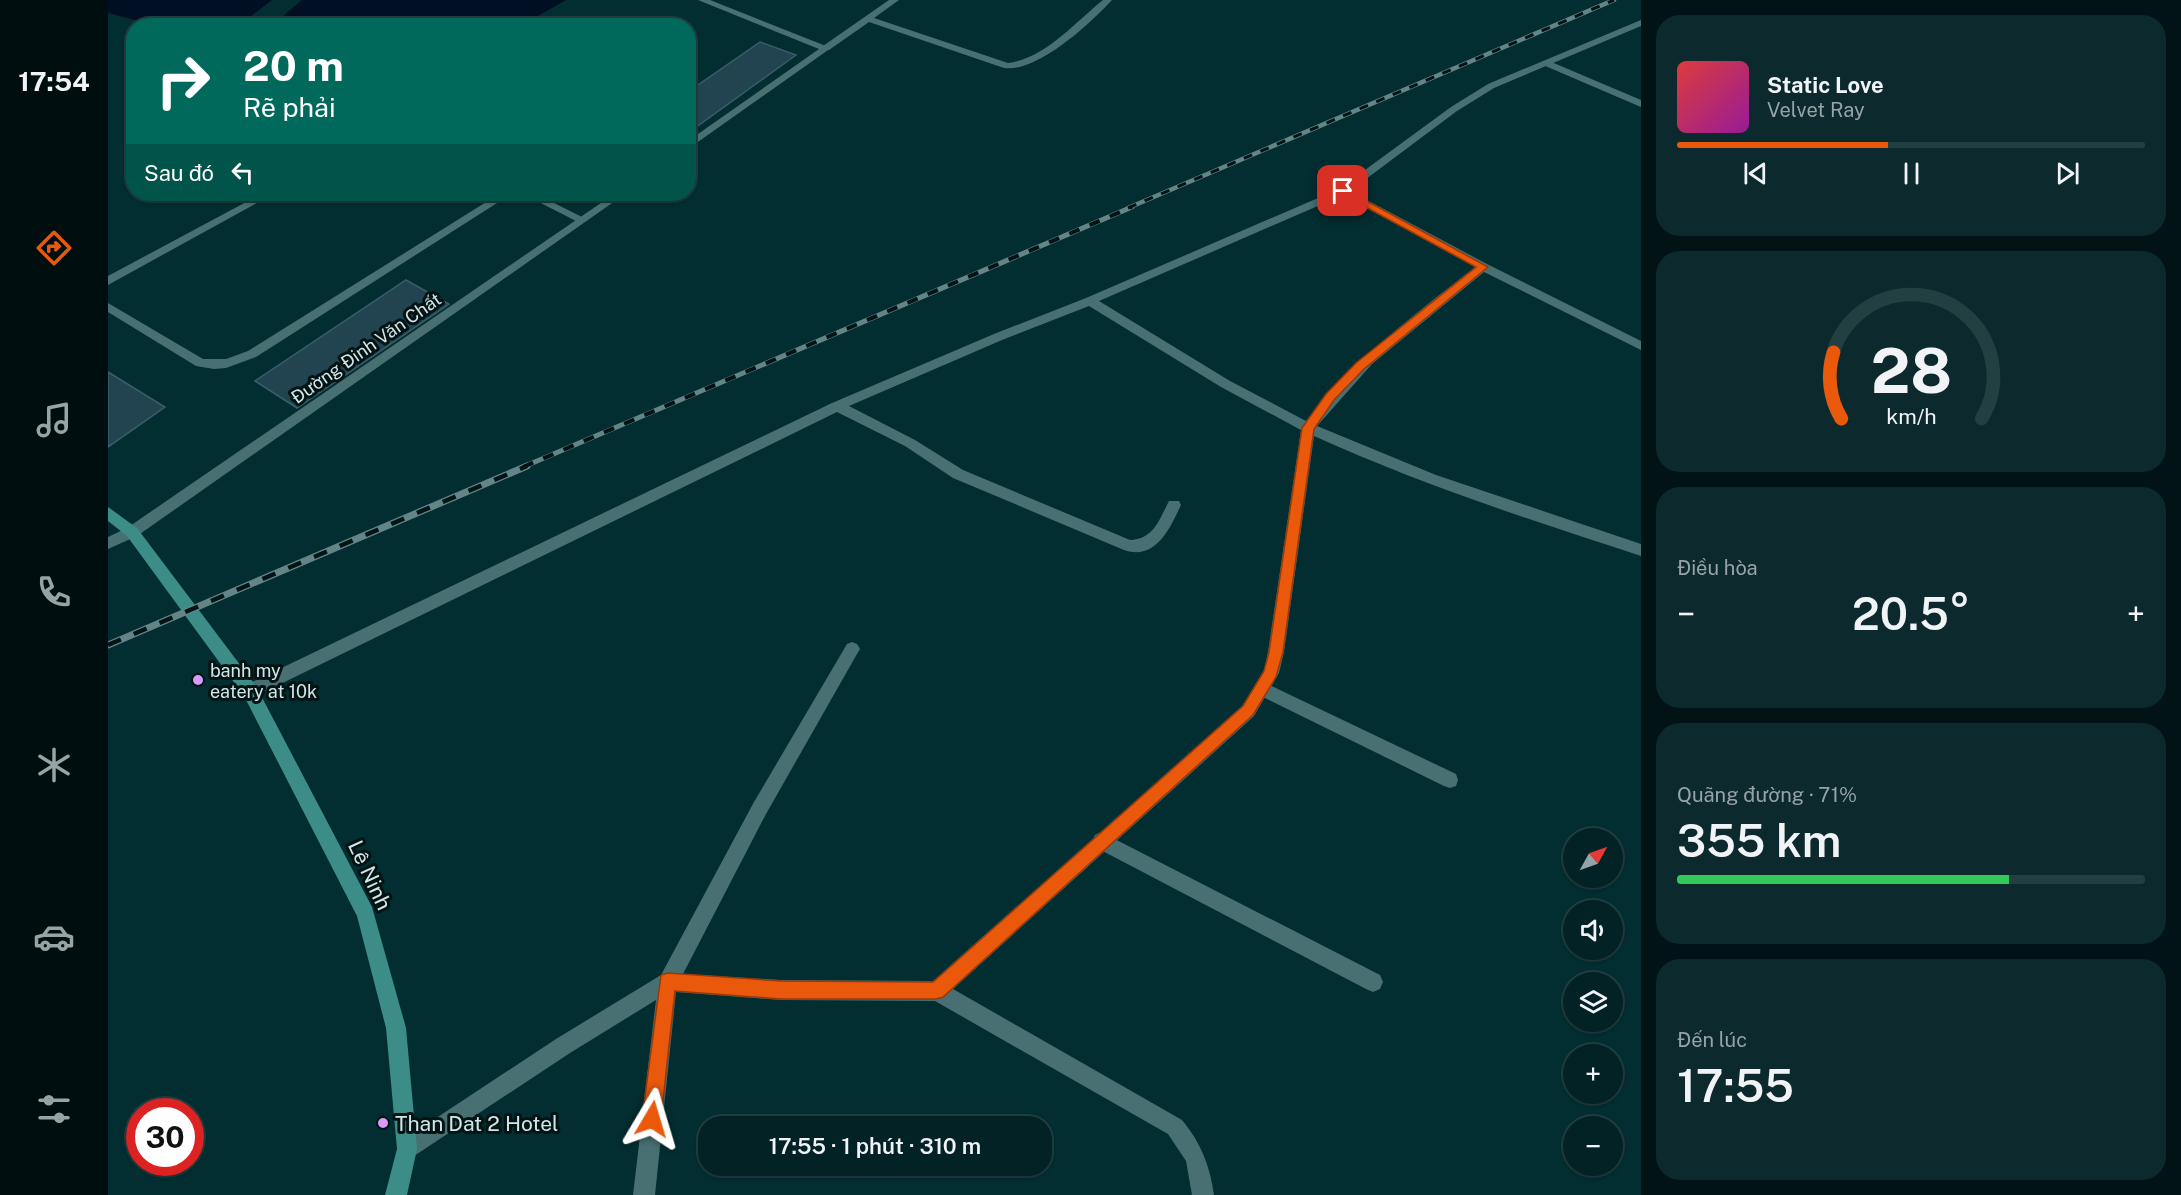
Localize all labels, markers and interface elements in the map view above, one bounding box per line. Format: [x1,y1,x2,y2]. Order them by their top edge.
text: 20 m [243,41,344,90]
icon: right [144,42,222,120]
text: 17:54 [18,65,90,97]
text: Static Love [1767,72,1884,98]
text: Rẽ phải [243,91,336,123]
text: Velvet Ray [1767,98,1865,122]
icon: left [226,156,259,189]
icon: previous [1739,157,1772,190]
icon: pause [1895,157,1928,190]
icon: next [2051,157,2084,190]
text: Sau đó [144,160,214,186]
pin [1317,165,1368,216]
icon: arrive [1326,174,1359,207]
icon: directions [33,227,75,269]
street label: Đường Đinh Văn Chất [287,288,445,408]
text: 28 [1870,334,1952,407]
icon: music [33,399,75,441]
text: km/h [1886,404,1936,429]
text: Điều hòa [1677,556,1758,580]
icon: phone [33,571,75,613]
text: 20.5° [1852,587,1970,640]
text: − [1677,595,1695,633]
text: + [2127,595,2145,633]
place label: banh my eatery at 10k [210,660,317,702]
marker: banh my eatery at 10k [191,673,205,687]
icon: climate [33,744,75,786]
text: Quãng đường · 71% [1677,783,1857,807]
text: 355 km [1677,814,1841,867]
north arrow [1563,828,1623,888]
map controls [1563,828,1623,1176]
street label: Lê Ninh [343,836,397,914]
button: sound [1563,900,1623,960]
icon: car [33,916,75,958]
button: layers [1563,972,1623,1032]
text: Đến lúc [1677,1028,1747,1052]
button: + [1563,1044,1623,1104]
text: 17:55 [1677,1059,1794,1112]
position arrow [620,1087,684,1151]
icon: filters [33,1088,75,1130]
speed limit sign: 30 [126,1098,204,1176]
place label: Than Dat 2 Hotel [395,1111,558,1136]
marker: Than Dat 2 Hotel [376,1116,390,1130]
button: − [1563,1116,1623,1176]
text: 17:55 · 1 phút · 310 m [769,1133,981,1159]

